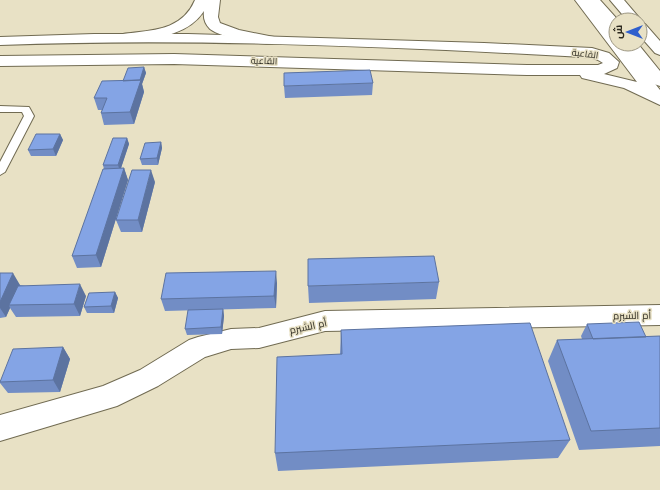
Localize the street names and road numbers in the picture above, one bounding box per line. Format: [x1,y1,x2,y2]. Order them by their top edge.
street label: القاعية [571,46,599,61]
street label: القاعية [251,55,277,66]
street label: أم الشبرم [613,309,651,323]
street label: أم الشبرم [288,316,329,338]

